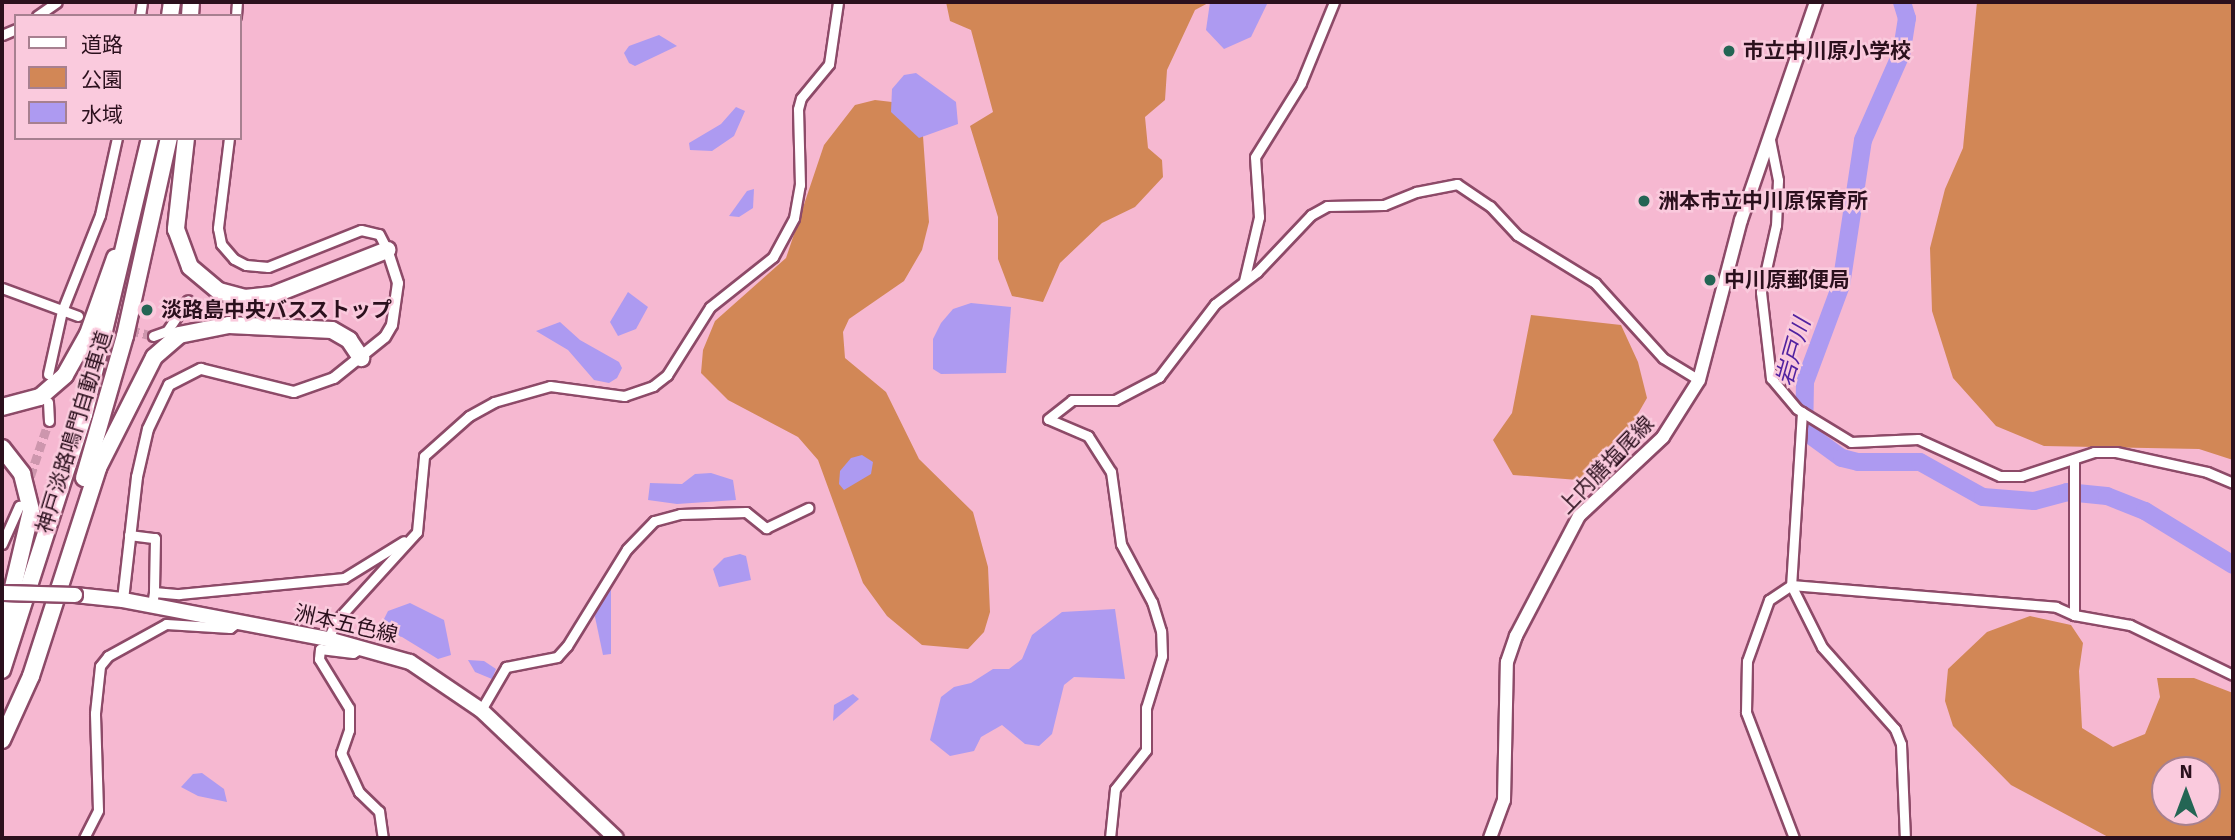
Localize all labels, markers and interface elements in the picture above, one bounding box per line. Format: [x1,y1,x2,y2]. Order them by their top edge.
legend [14,14,242,140]
text: 道路 [81,32,123,58]
place label: 市立中川原小学校 [1743,38,1911,64]
marker: 市立中川原小学校 [1721,43,1737,59]
text: 公園 [81,67,123,93]
text: 水域 [81,102,123,128]
place label: 洲本市立中川原保育所 [1658,188,1868,214]
marker: 洲本市立中川原保育所 [1636,193,1652,209]
place label: 中川原郵便局 [1724,267,1850,293]
marker: 中川原郵便局 [1702,272,1718,288]
place label: 淡路島中央バスストップ [161,297,392,323]
marker: 淡路島中央バスストップ [139,302,155,318]
water label: 岩戸川 [1771,315,1817,389]
street label: 神戸淡路鳴門自動車道 [31,328,117,536]
street label: 上内膳塩尾線 [1553,411,1659,519]
street label: 洲本五色線 [292,600,400,648]
north arrow [2151,756,2221,826]
text: N [2179,760,2193,784]

